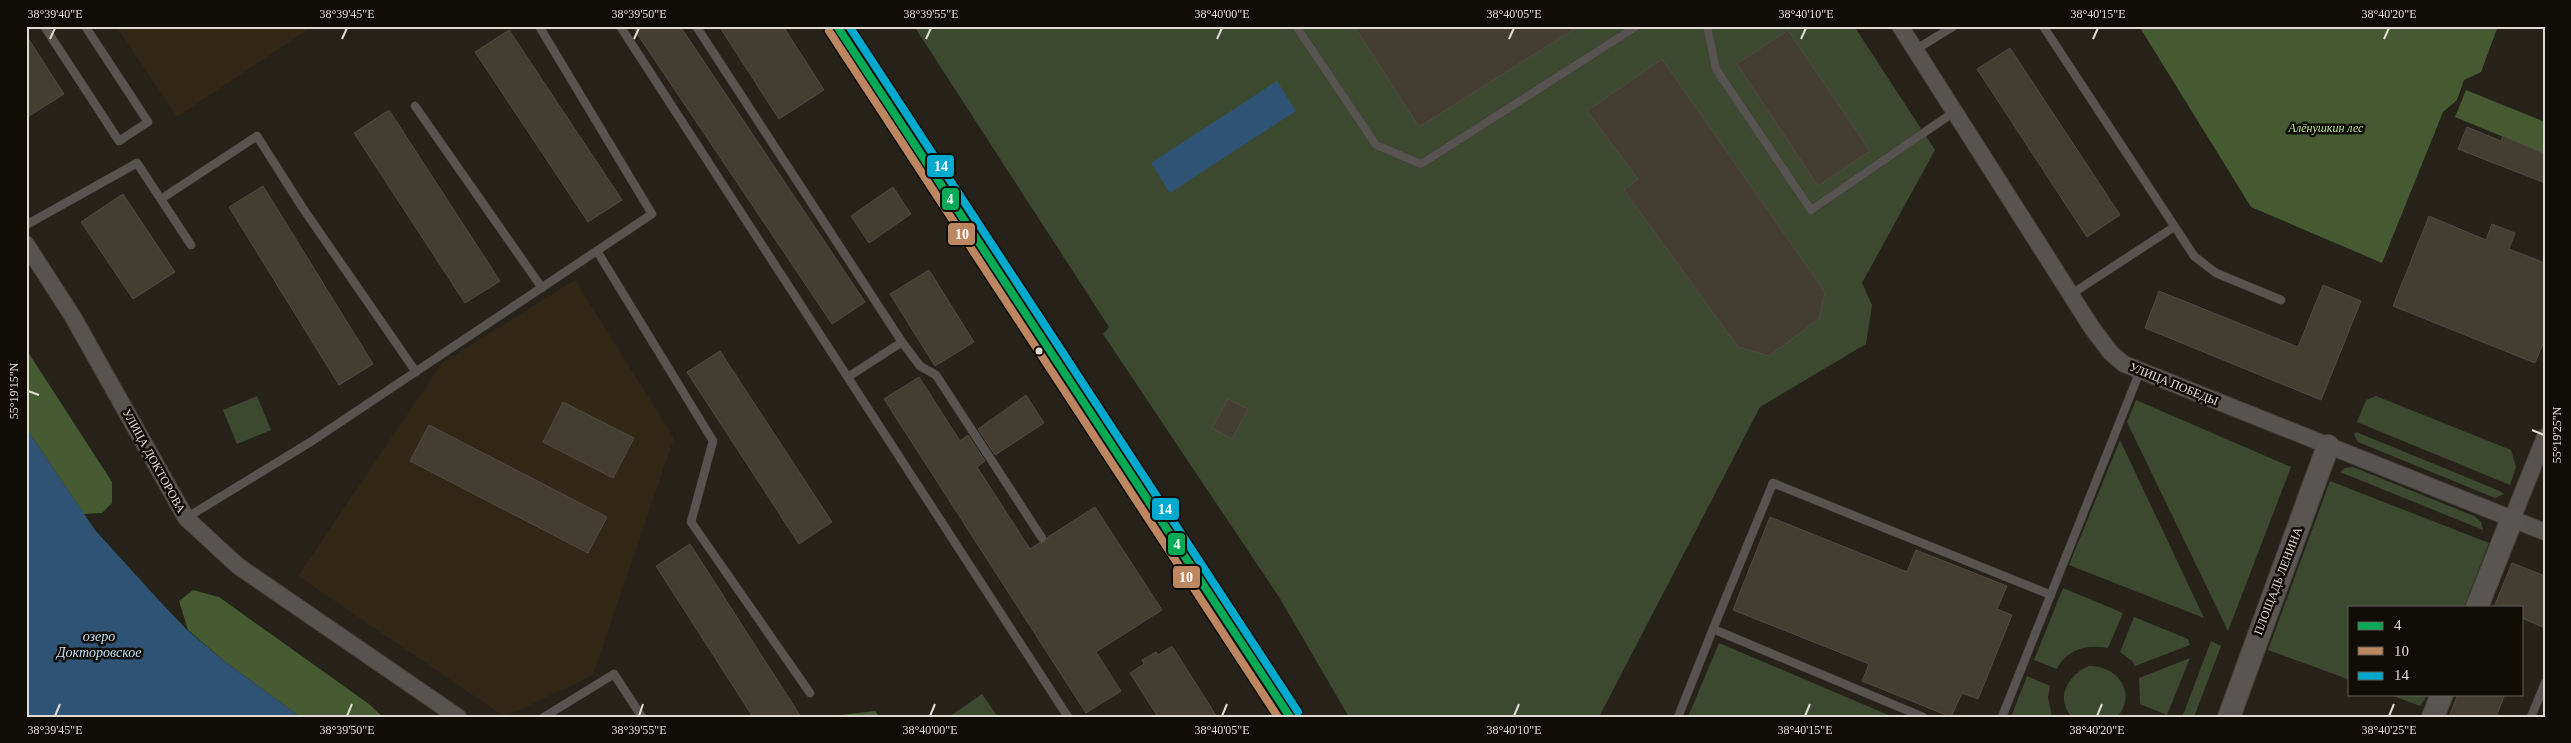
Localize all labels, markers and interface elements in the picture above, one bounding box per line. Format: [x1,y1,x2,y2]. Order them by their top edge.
text: 38°39'40"E [27,7,83,21]
text: 38°39'45"E [319,7,375,21]
text: 38°39'50"E [611,7,667,21]
text: 38°39'55"E [903,7,959,21]
text: 38°40'00"E [1194,7,1250,21]
text: 38°40'05"E [1486,7,1542,21]
text: 38°40'10"E [1778,7,1834,21]
text: 38°40'15"E [2070,7,2126,21]
text: 38°40'20"E [2361,7,2417,21]
park label: Алёнушкин лес [2288,121,2364,135]
line badge: 14 [926,154,955,178]
text: 14 [934,159,948,174]
line badge: 4 [941,187,960,211]
text: 4 [947,192,954,207]
line badge: 10 [947,222,976,246]
text: 10 [955,227,969,242]
unlabelled marker [1034,346,1044,356]
street label: УЛИЦА ПОБЕДЫ [2128,360,2221,408]
text: 55°19'15"N [7,362,21,419]
text: 55°19'25"N [2550,406,2564,463]
street label: УЛИЦА ДОКТОРОВА [120,407,188,516]
line badge: 14 [1151,497,1180,521]
text: 14 [1158,502,1172,517]
street label: ПЛОЩАДЬ ЛЕНИНА [2251,525,2305,637]
line badge: 4 [1167,532,1186,556]
text: 4 [1174,537,1181,552]
line badge: 10 [1172,565,1201,589]
text: 10 [1179,570,1193,585]
legend [2348,606,2524,696]
text: 4 [2394,617,2402,633]
water label: озеро Докторовское [55,629,141,660]
text: 10 [2394,643,2409,659]
text: 14 [2394,667,2410,683]
text: 38°39'45"E [27,723,83,737]
text: 38°39'50"E [319,723,375,737]
text: 38°39'55"E [611,723,667,737]
text: 38°40'00"E [902,723,958,737]
text: 38°40'05"E [1194,723,1250,737]
text: 38°40'10"E [1486,723,1542,737]
text: 38°40'15"E [1777,723,1833,737]
text: 38°40'20"E [2069,723,2125,737]
text: 38°40'25"E [2361,723,2417,737]

